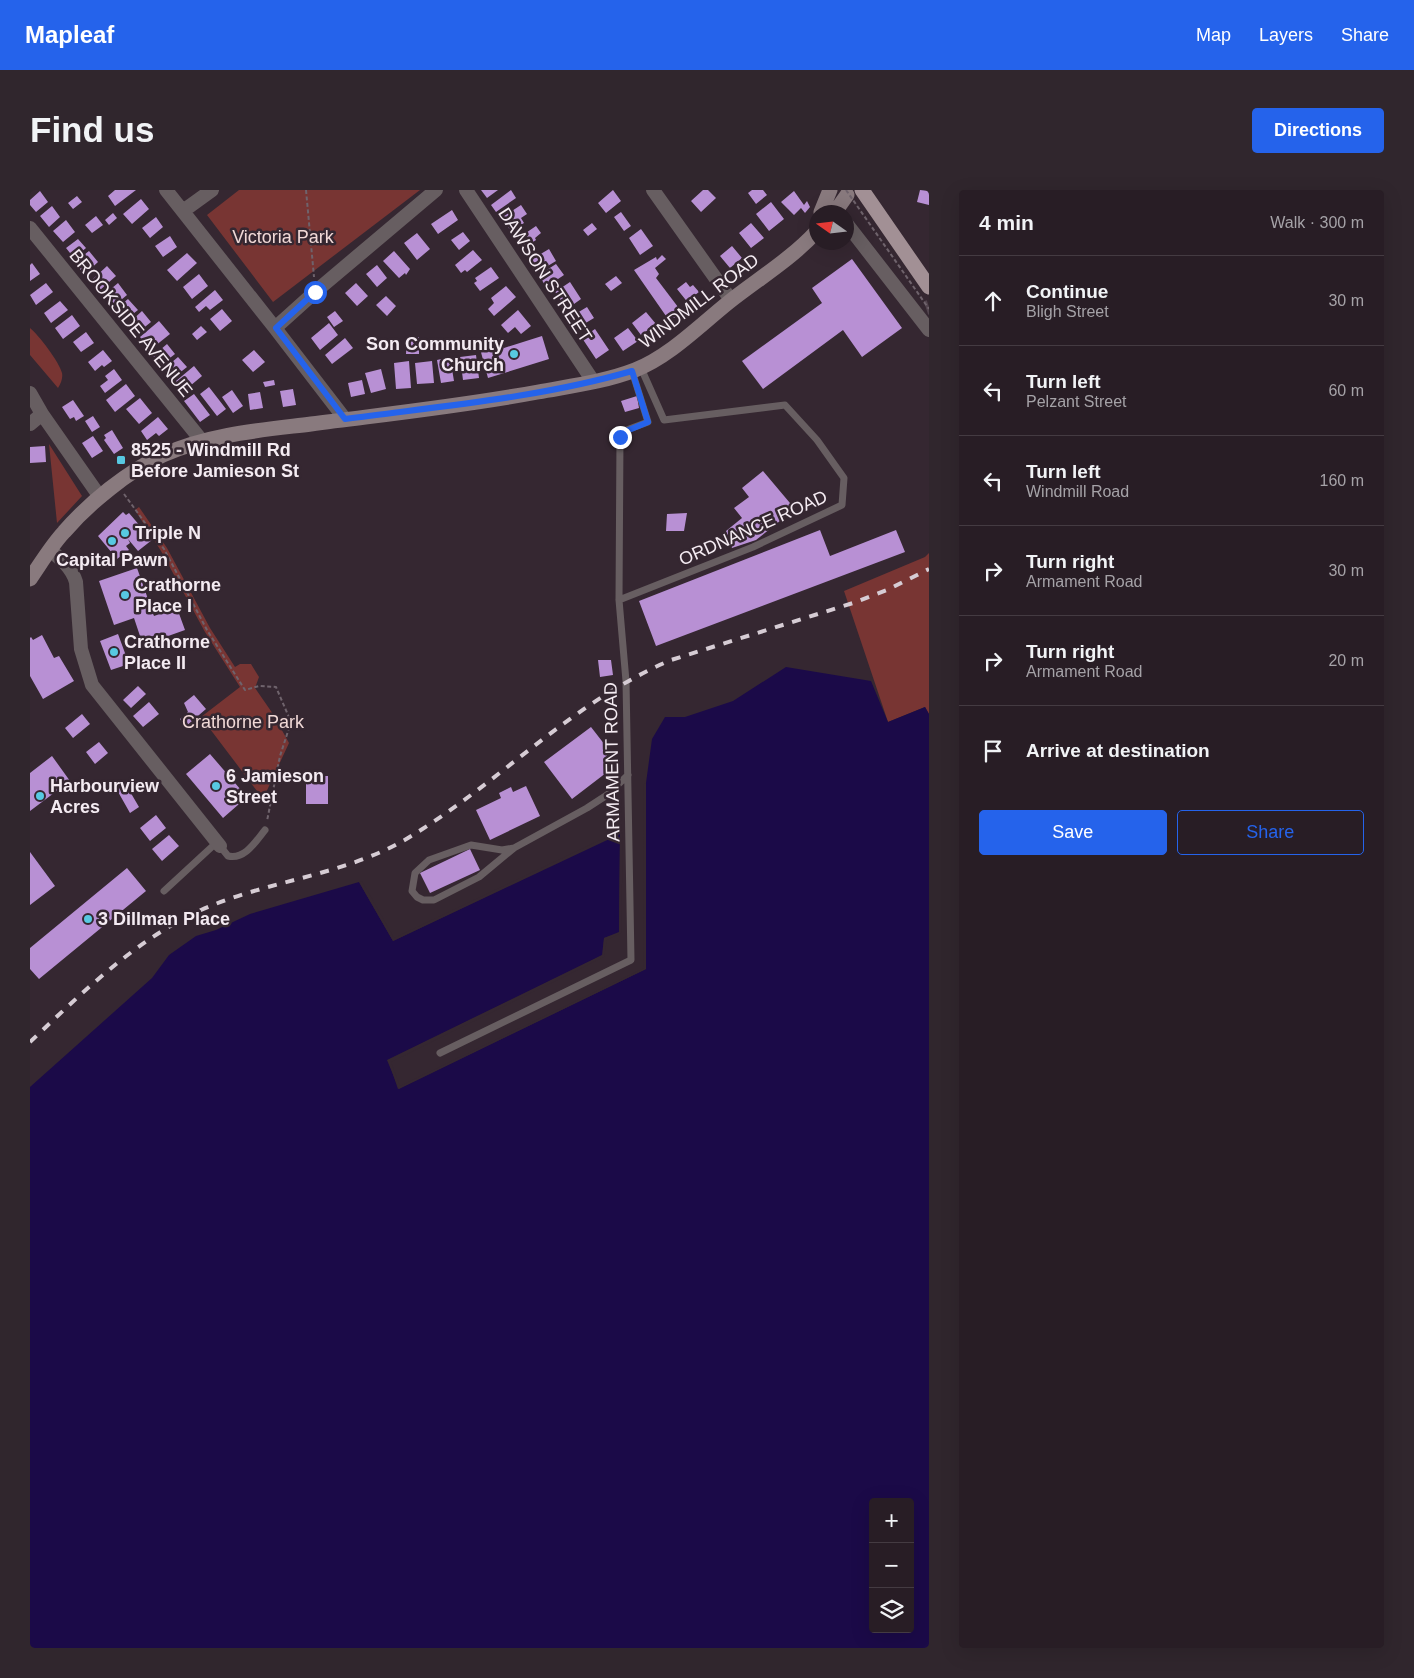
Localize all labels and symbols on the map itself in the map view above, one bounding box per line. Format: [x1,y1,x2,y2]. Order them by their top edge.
street label: DAWSON STREET [494,204,596,346]
north arrow [809,205,854,250]
park label: Victoria Park [232,227,335,247]
street label: BROOKSIDE AVENUE [65,245,197,401]
street label: WINDMILL ROAD [635,250,763,352]
route start [304,281,327,304]
place label: Son Community Church [366,334,504,375]
marker: Son Community Church [508,348,520,360]
route end [609,426,632,449]
place label: 8525 - Windmill Rd Before Jamieson St [131,440,299,481]
marker: 8525 - Windmill Rd Before Jamieson St [115,454,127,466]
street label: ORDNANCE ROAD [676,486,830,570]
place label: Triple N [135,523,201,543]
marker: Triple N [119,527,131,539]
marker: Capital Pawn [106,535,118,547]
place label: Capital Pawn [56,550,168,570]
place label: Crathorne Place I [135,575,221,616]
marker: Crathorne Place I [119,589,131,601]
place label: Crathorne Place II [124,632,210,673]
marker: Crathorne Place II [108,646,120,658]
street label: ARMAMENT ROAD [601,682,623,842]
park label: Crathorne Park [182,712,305,732]
place label: 6 Jamieson Street [226,766,324,807]
place label: Harbourview Acres [50,776,160,817]
marker: 6 Jamieson Street [210,780,222,792]
marker: Harbourview Acres [34,790,46,802]
place label: 3 Dillman Place [98,909,230,929]
marker: 3 Dillman Place [82,913,94,925]

